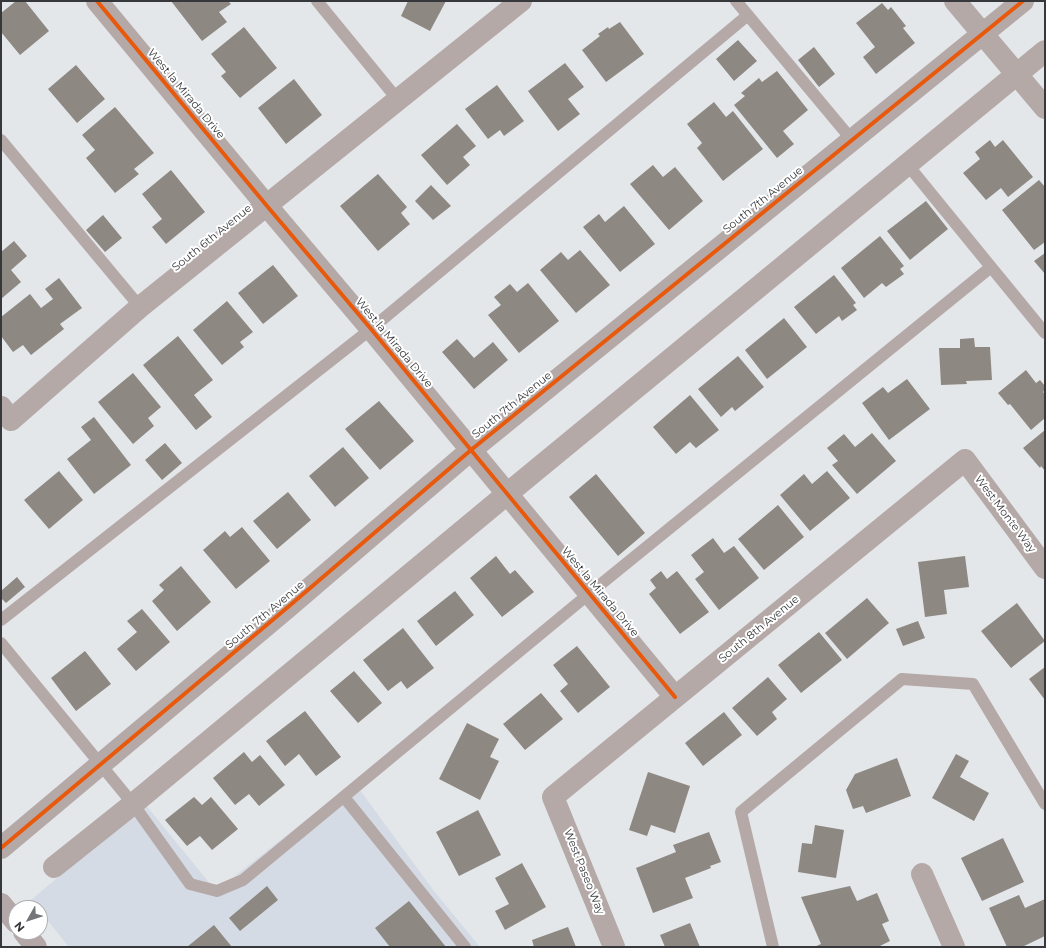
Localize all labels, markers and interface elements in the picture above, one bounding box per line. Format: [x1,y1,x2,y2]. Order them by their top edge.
street label: West la Mirada Drive [145,47,227,141]
street label: South 7th Avenue [721,164,805,236]
street label: South 6th Avenue [169,202,255,274]
street label: West la Mirada Drive [353,296,435,390]
street label: South 7th Avenue [470,369,554,441]
street label: West Monte Way [972,473,1038,555]
street label: West la Mirada Drive [559,545,641,639]
street label: South 7th Avenue [223,578,307,652]
street label: South 8th Avenue [716,593,802,665]
street label: West Paseo Way [561,827,607,917]
north arrow [8,900,48,940]
text: N [11,919,28,935]

